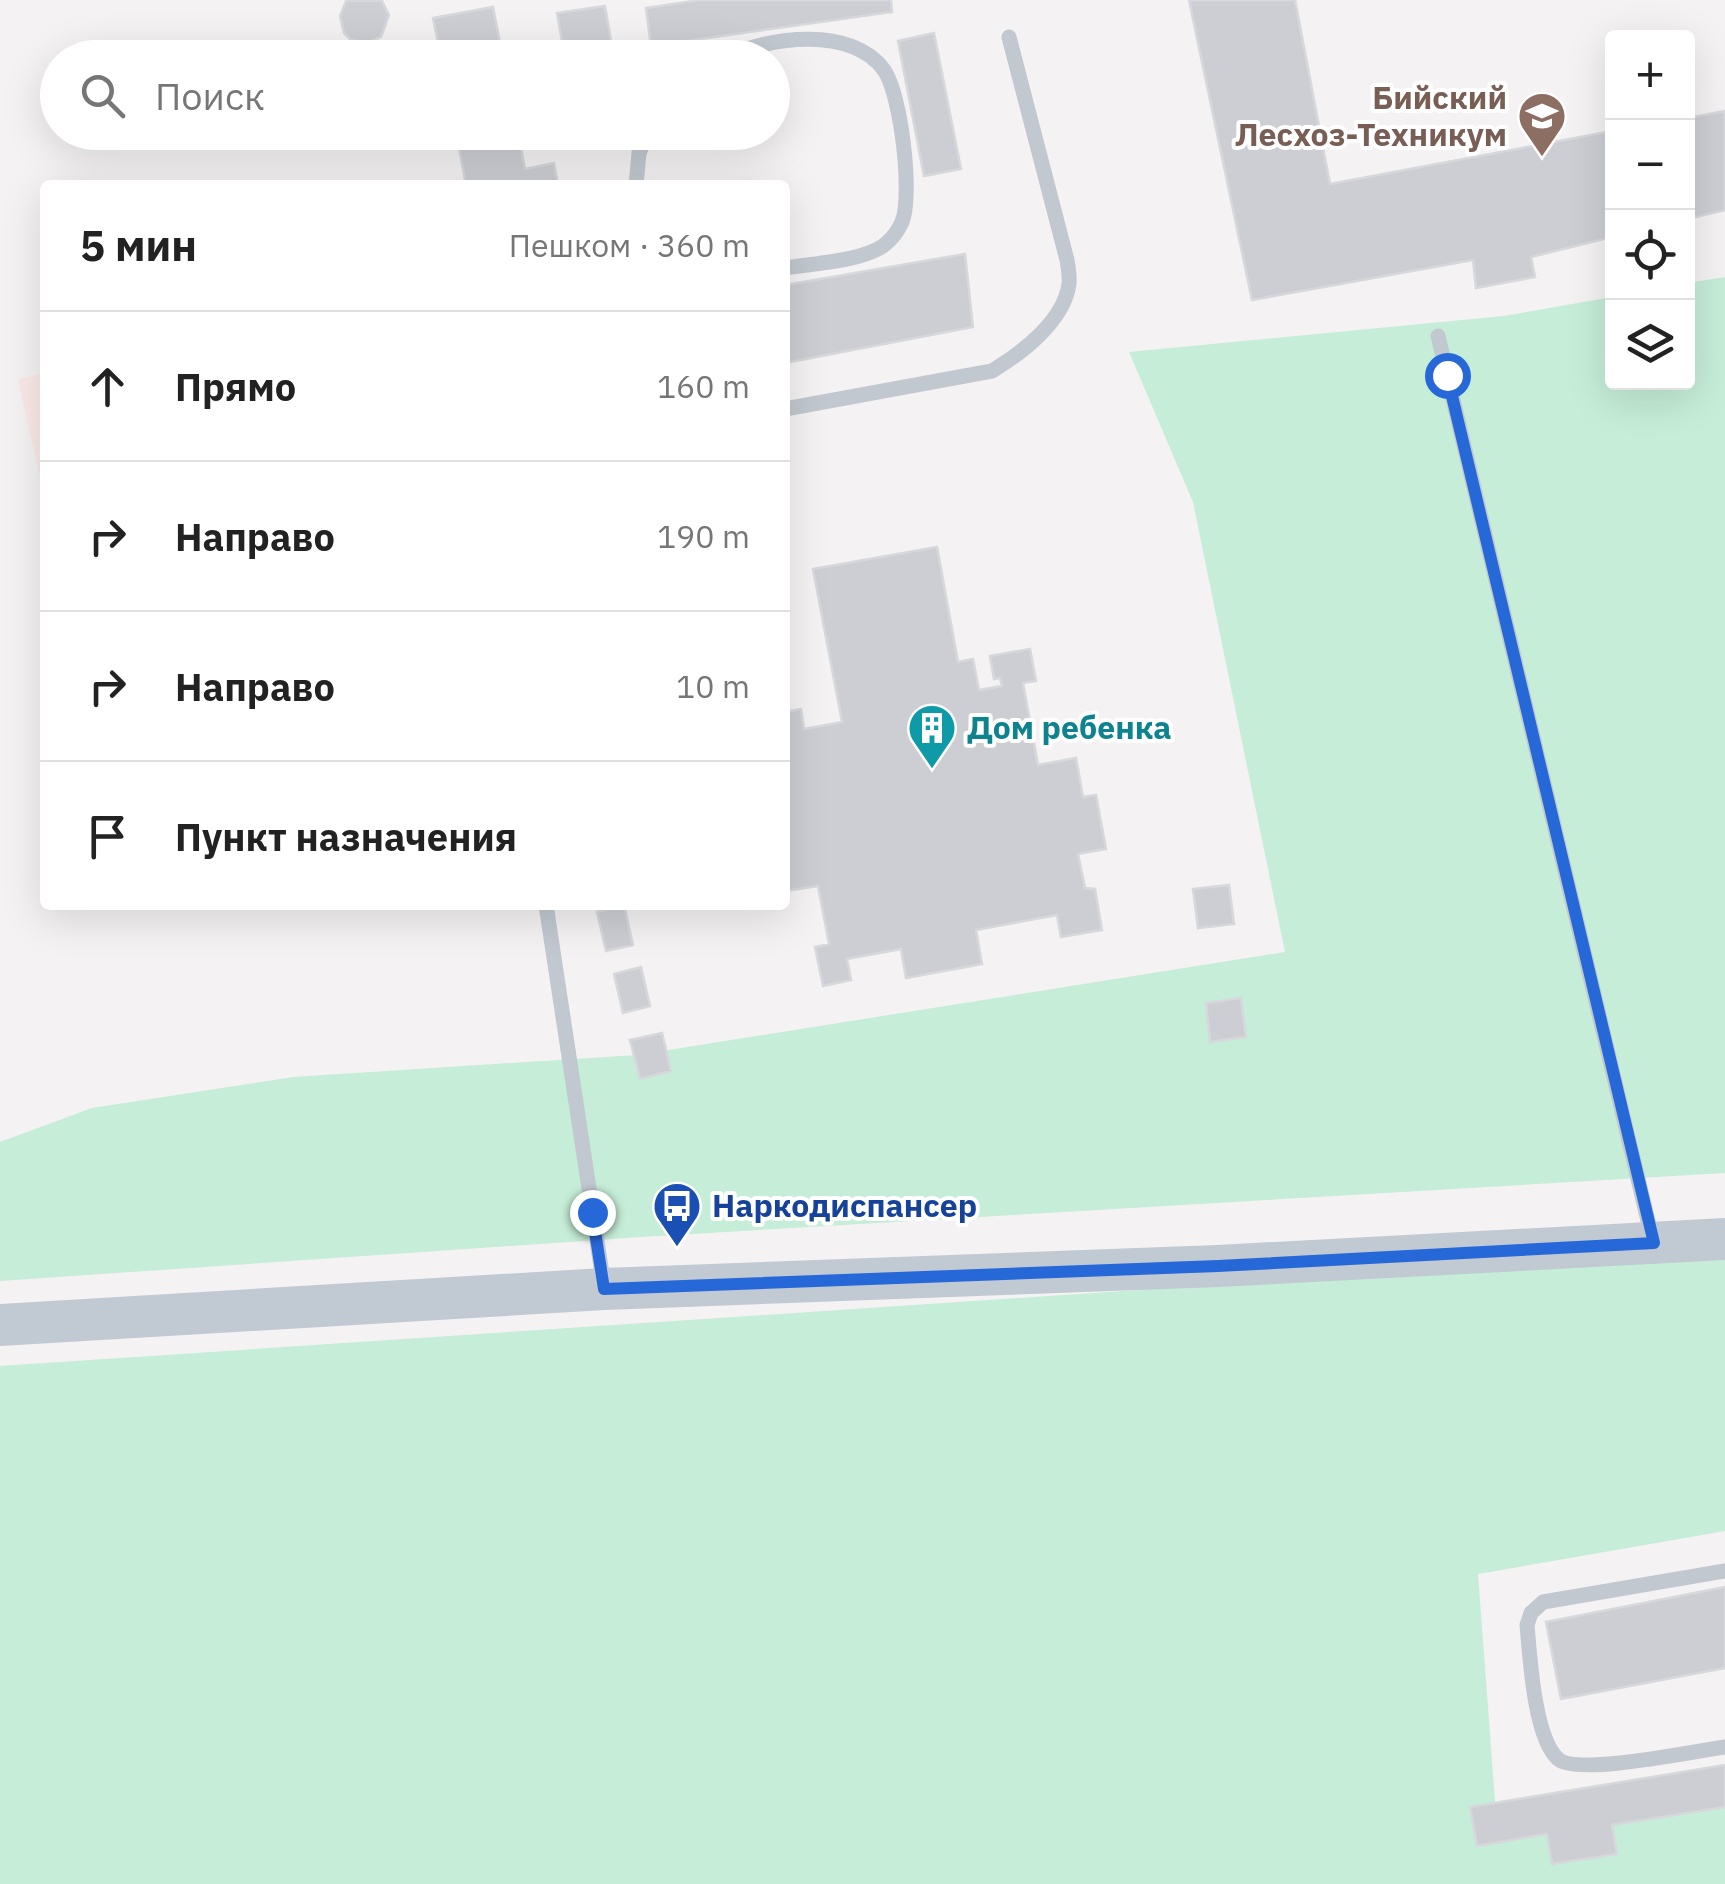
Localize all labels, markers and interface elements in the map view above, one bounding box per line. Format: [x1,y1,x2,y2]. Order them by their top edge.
map controls [1605,30,1695,390]
button: + [1605,30,1695,120]
search box [40,40,790,150]
icon: search [75,68,130,123]
text: Поиск [155,71,265,120]
place label: Бийский Лесхоз-Техникум [1235,76,1507,155]
school or university icon: Бийский Лесхоз-Техникум [1516,90,1568,158]
button: − [1605,120,1695,210]
button: locate [1605,210,1695,300]
text: 5 мин [80,218,197,273]
text: Пешком · 360 m [509,224,750,266]
button: layers [1605,300,1695,390]
route start [1425,353,1471,399]
icon: ahead [80,359,135,414]
text: Прямо [175,362,296,411]
text: 160 m [657,365,750,407]
icon: right [80,509,135,564]
text: Направо [175,512,335,561]
text: 190 m [657,515,750,557]
icon: right [80,659,135,714]
text: Направо [175,662,335,711]
text: 10 m [676,665,750,707]
building icon: Дом ребенка [906,702,958,770]
place label: Дом ребенка [967,706,1172,748]
icon: arrive [80,809,135,864]
text: Пункт назначения [175,812,517,861]
bus stop icon: Наркодиспансер [651,1180,703,1248]
place label: Наркодиспансер [712,1184,977,1226]
route end [570,1190,616,1236]

